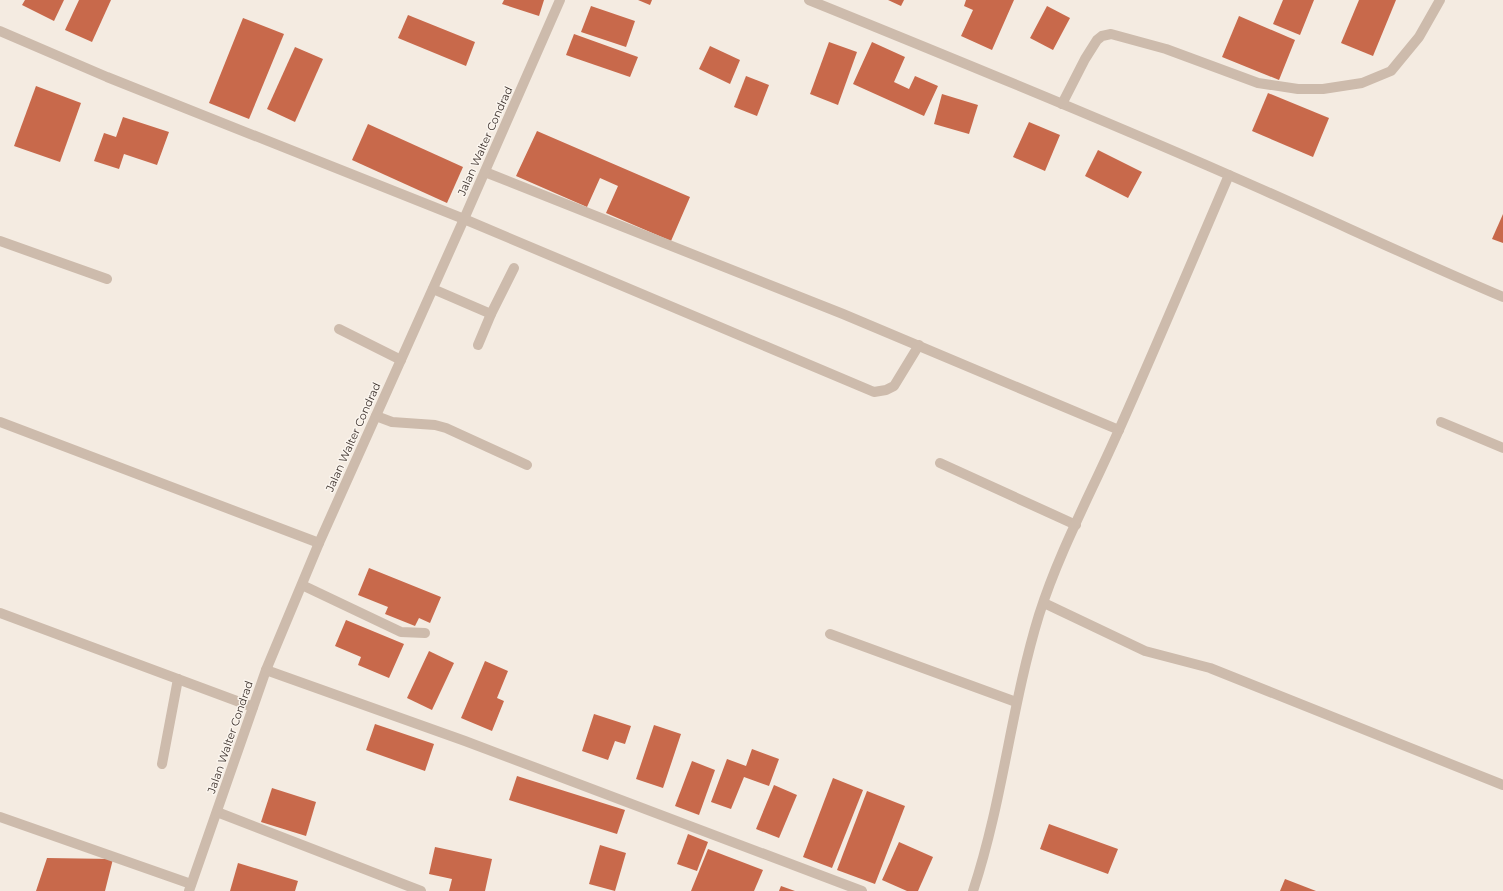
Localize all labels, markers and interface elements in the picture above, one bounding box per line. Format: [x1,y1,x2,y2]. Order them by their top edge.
street label: Jalan Walter Condrad [454,84,515,199]
street label: Jalan Walter Condrad [322,380,383,495]
street label: Jalan Walter Condrad [204,679,256,796]

